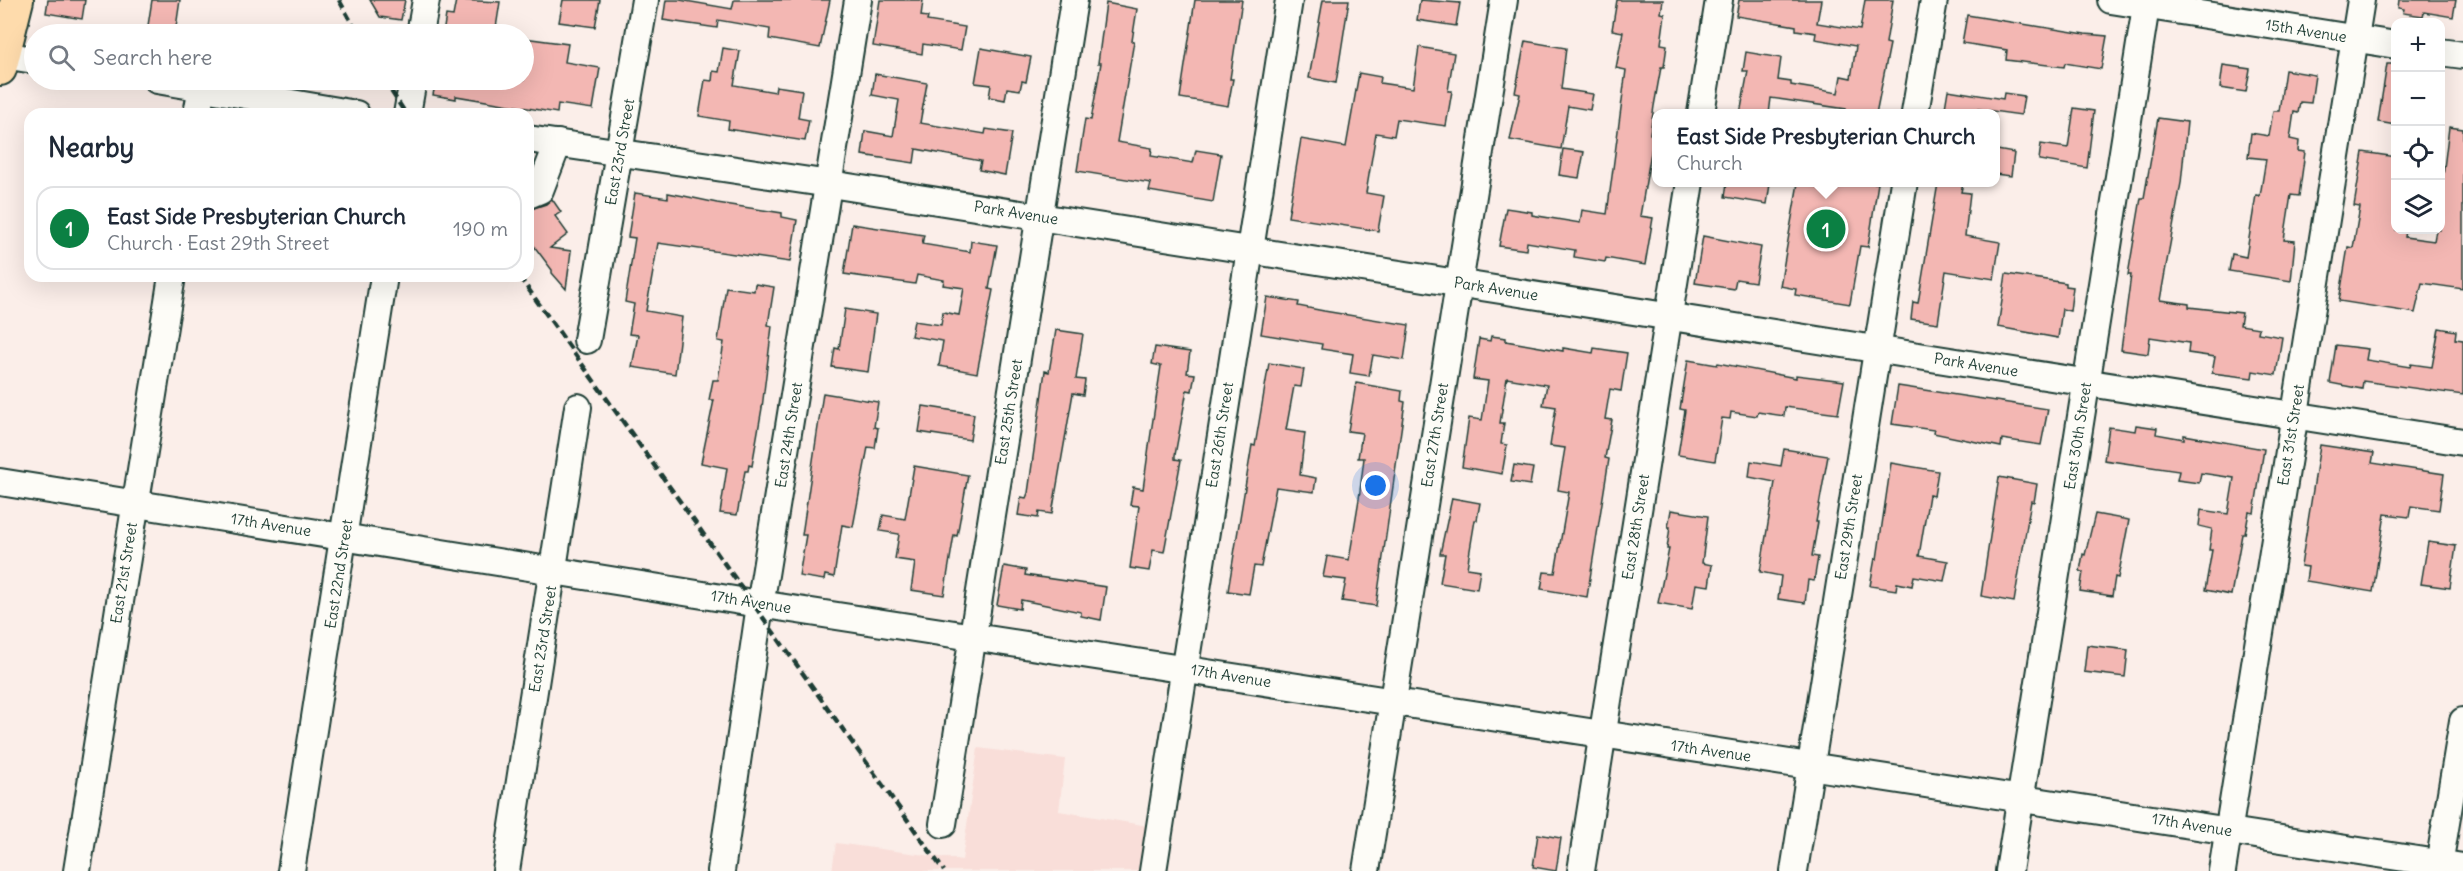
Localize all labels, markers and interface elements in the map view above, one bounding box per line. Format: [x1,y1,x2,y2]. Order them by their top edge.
street label: 15th Avenue [2264,15,2348,46]
map controls [2391,18,2445,234]
button: + [2391,18,2445,72]
search box [24,24,534,90]
icon: search [45,41,78,74]
text: Search here [93,43,212,71]
button: − [2391,72,2445,126]
street label: East 23rd Street [601,97,638,207]
popup [1652,109,2000,187]
text: East Side Presbyterian Church [1676,122,1976,150]
button: locate [2391,126,2445,180]
text: Nearby [48,131,134,164]
text: Church [1676,150,1742,175]
button: layers [2391,180,2445,234]
street label: Park Avenue [973,196,1059,229]
text: East Side Presbyterian Church [107,202,406,230]
pin: 1 [1806,206,1846,252]
text: 1 [66,216,73,241]
text: 190 m [453,216,508,241]
text: Church · East 29th Street [107,230,329,255]
street label: Park Avenue [1453,272,1539,305]
street label: Park Avenue [1933,348,2019,381]
street label: East 25th Street [991,358,1026,466]
street label: East 24th Street [771,381,806,489]
street label: East 26th Street [1202,381,1237,489]
street label: East 27th Street [1417,381,1452,489]
street label: East 30th Street [2060,381,2095,491]
street label: East 31st Street [2273,383,2308,487]
your location [1361,471,1390,500]
street label: East 28th Street [1618,473,1653,581]
street label: East 29th Street [1831,473,1866,581]
street label: 17th Avenue [230,509,313,540]
street label: East 22nd Street [321,518,357,630]
street label: East 21st Street [106,521,141,625]
street label: East 23rd Street [525,584,560,694]
street label: 17th Avenue [710,586,793,617]
street label: 17th Avenue [1190,660,1273,691]
street label: 17th Avenue [1670,735,1752,766]
street label: 17th Avenue [2151,809,2234,840]

